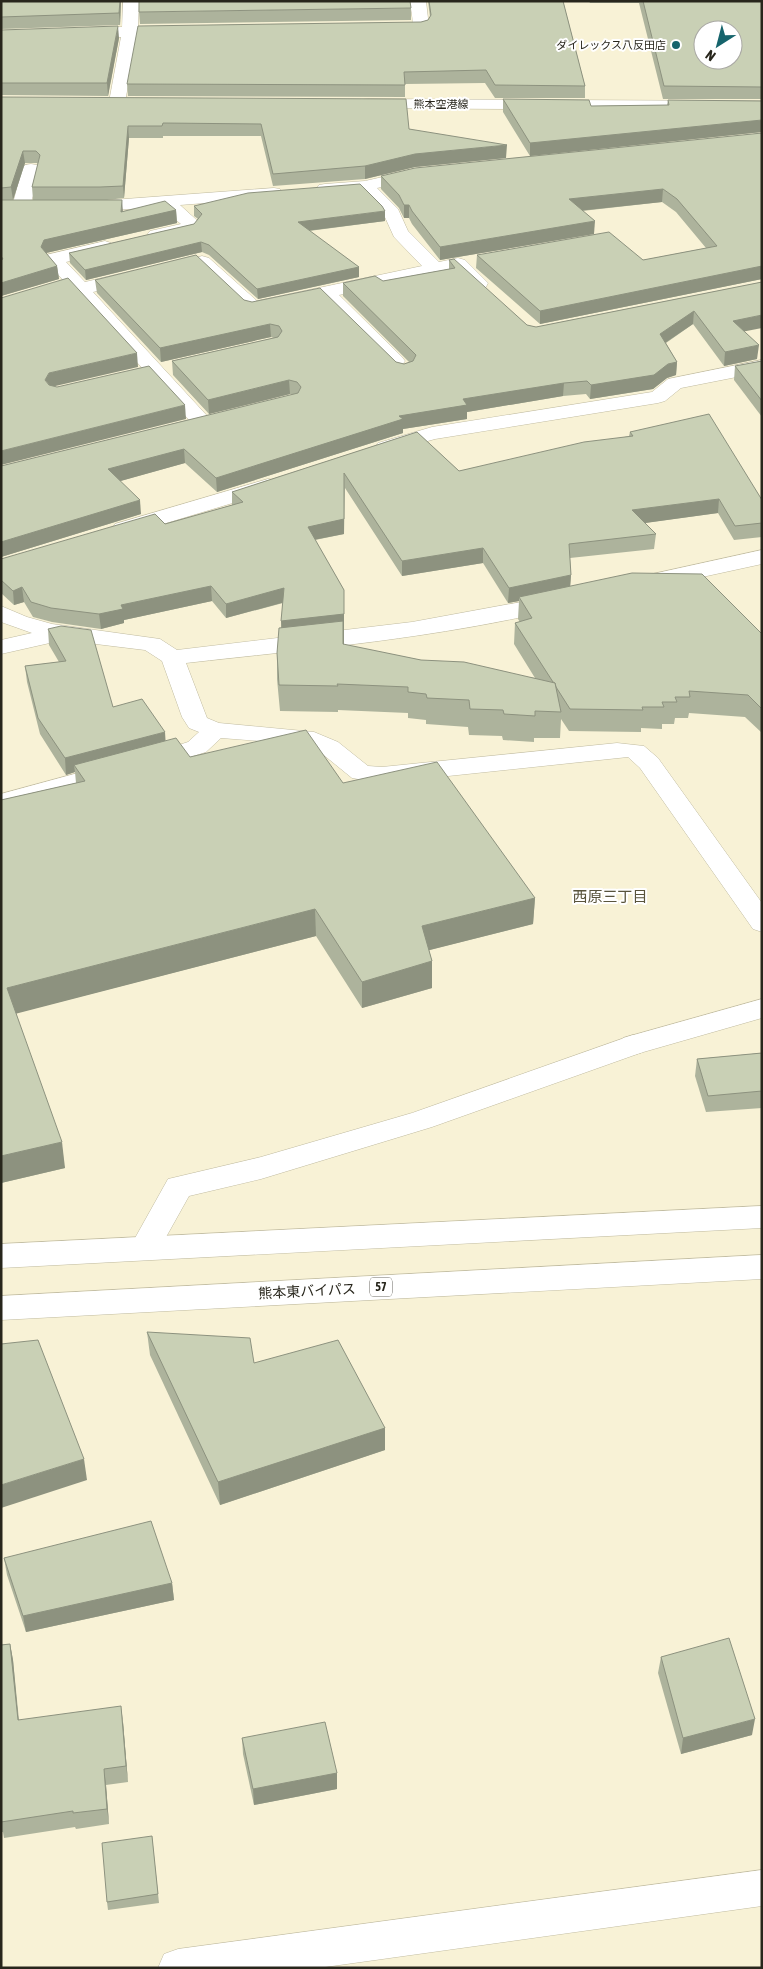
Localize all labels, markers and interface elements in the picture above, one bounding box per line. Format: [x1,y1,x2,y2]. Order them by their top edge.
north arrow [693,20,743,70]
place label: ダイレックス八反田店 [556,39,666,51]
marker: ダイレックス八反田店 [670,39,682,51]
text: N [702,47,718,64]
street label: 熊本空港線 [414,98,469,110]
district label: 西原三丁目 [572,888,648,905]
road number: 57 [370,1277,392,1296]
street label: 熊本東バイパス [258,1280,356,1302]

